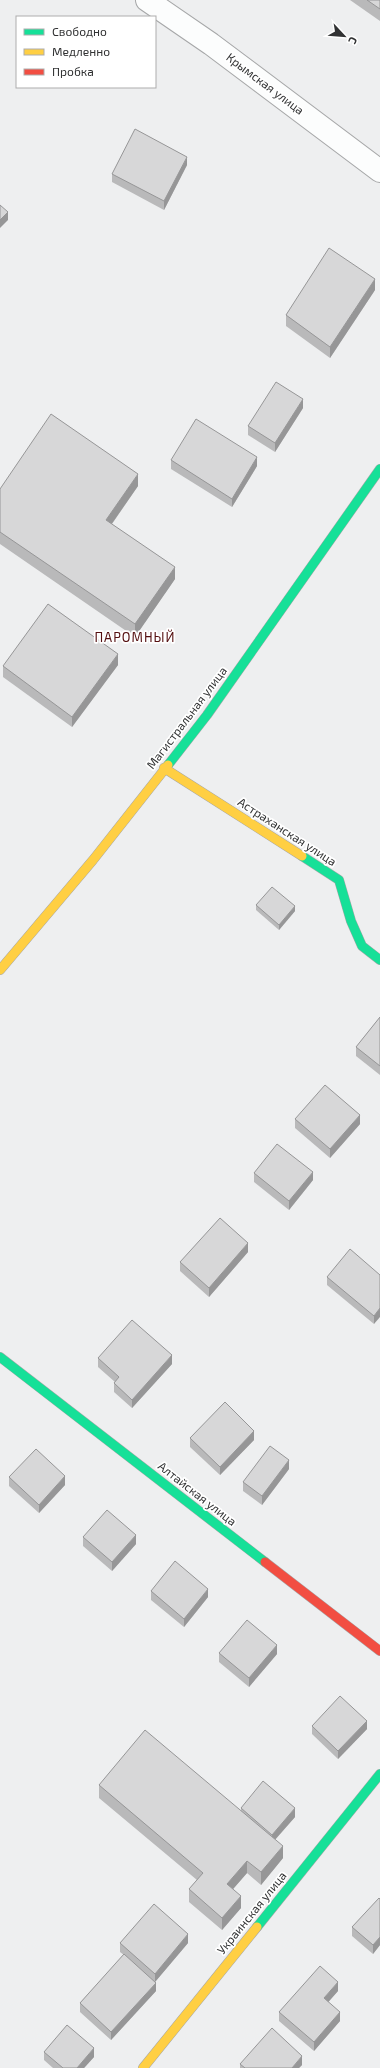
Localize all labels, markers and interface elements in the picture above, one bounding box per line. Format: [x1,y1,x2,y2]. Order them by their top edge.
legend [16,16,156,88]
north arrow [324,16,364,56]
text: Свободно [52,24,107,38]
text: С [346,35,361,47]
text: Медленно [52,44,110,58]
street label: Крымская улица [223,49,307,118]
text: Пробка [52,64,94,78]
district label: ПАРОМНЫЙ [94,629,176,645]
street label: Магистральная улица [143,664,230,772]
street label: Астраханская улица [235,794,339,869]
street label: Алтайская улица [155,1458,240,1529]
street label: Украинская улица [214,1868,290,1957]

